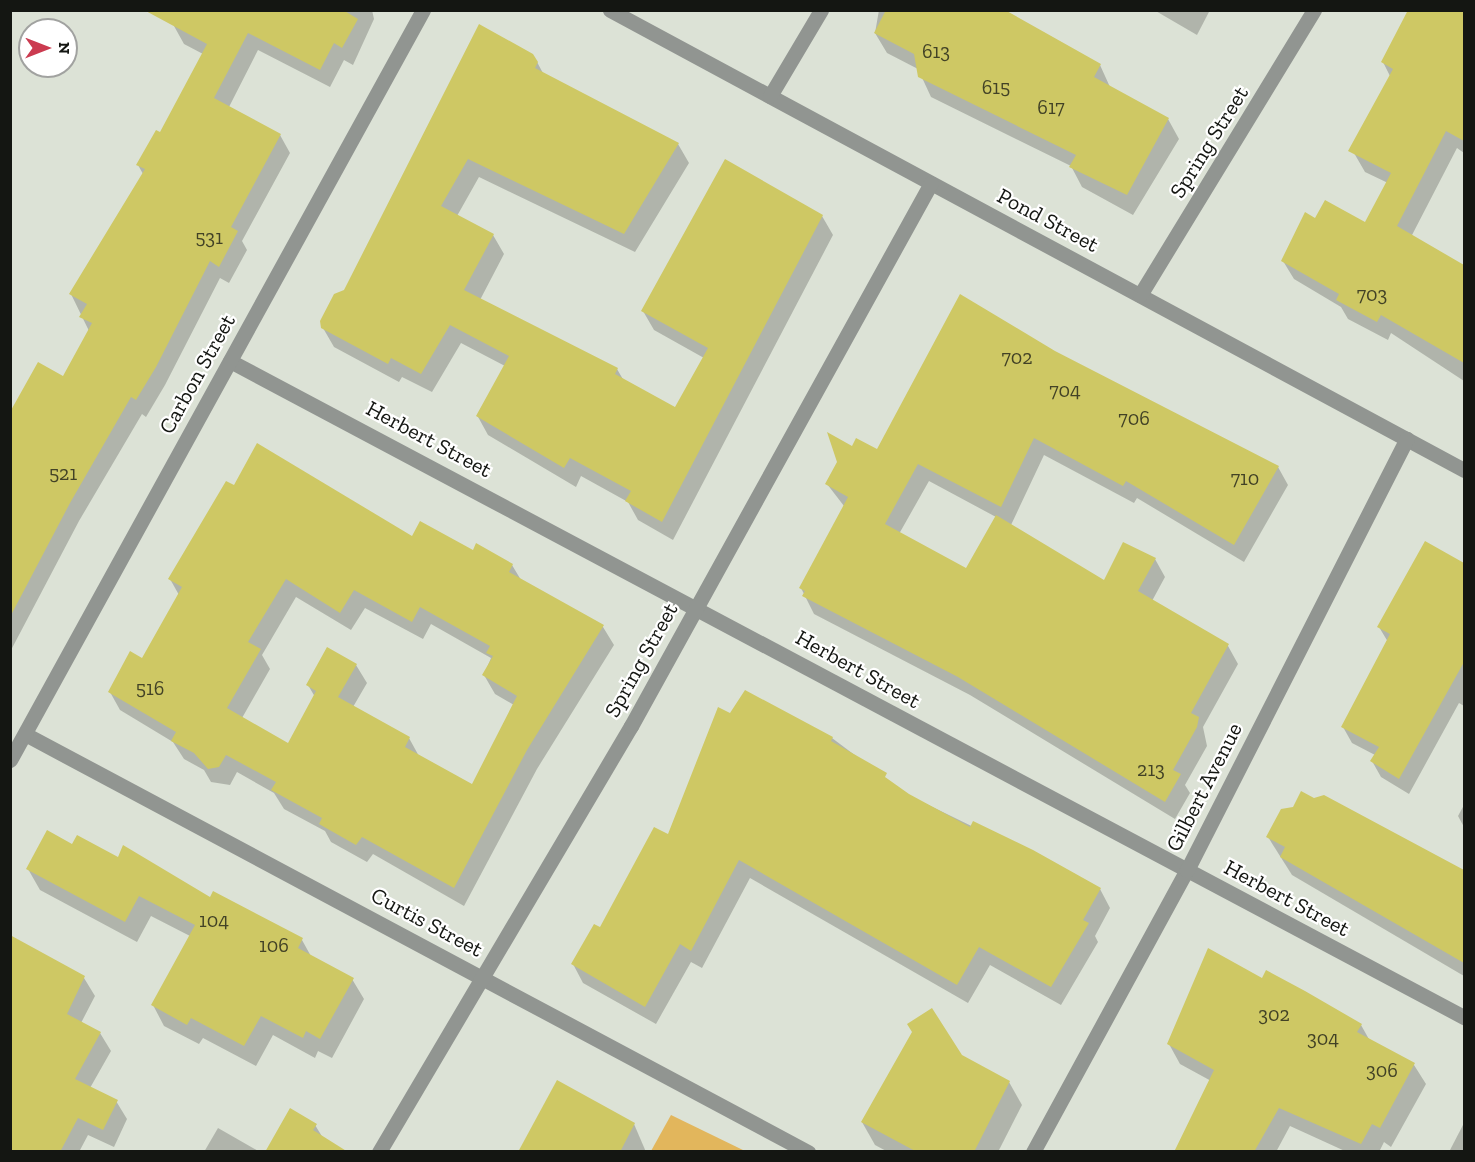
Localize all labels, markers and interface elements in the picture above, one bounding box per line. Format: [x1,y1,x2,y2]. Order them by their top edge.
north arrow [18,18,78,78]
house number: 613 [922,39,950,63]
text: N [55,42,74,54]
house number: 615 [982,75,1010,99]
street label: Spring Street [1164,81,1254,203]
house number: 617 [1037,95,1065,119]
street label: Pond Street [993,182,1103,258]
house number: 531 [195,225,223,249]
house number: 703 [1357,282,1387,306]
street label: Carbon Street [153,310,241,438]
house number: 702 [1001,345,1033,369]
house number: 704 [1049,378,1081,402]
street label: Herbert Street [362,395,496,483]
house number: 706 [1118,406,1150,430]
house number: 521 [49,461,77,485]
house number: 710 [1231,466,1259,490]
street label: Spring Street [599,598,683,722]
street label: Herbert Street [791,624,925,714]
house number: 516 [136,676,164,700]
street label: Gilbert Avenue [1160,718,1248,856]
house number: 213 [1137,757,1165,781]
street label: Herbert Street [1220,854,1354,942]
street label: Curtis Street [367,882,487,962]
house number: 104 [199,908,229,932]
house number: 106 [259,933,289,957]
house number: 302 [1258,1002,1290,1026]
house number: 304 [1307,1026,1339,1050]
house number: 306 [1366,1058,1398,1082]

